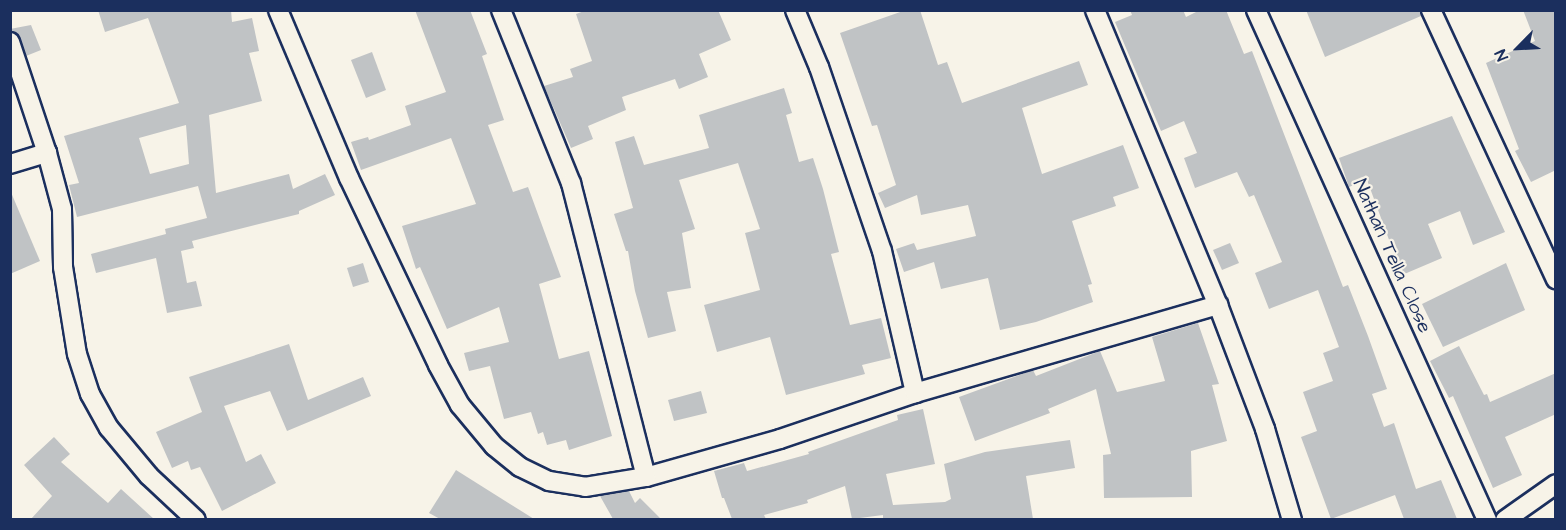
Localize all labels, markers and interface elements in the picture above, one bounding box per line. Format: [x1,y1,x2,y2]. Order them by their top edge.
north arrow [1488,18,1548,78]
text: N [1489,46,1514,64]
street label: Nathan Tella Close [1347,175,1437,337]

